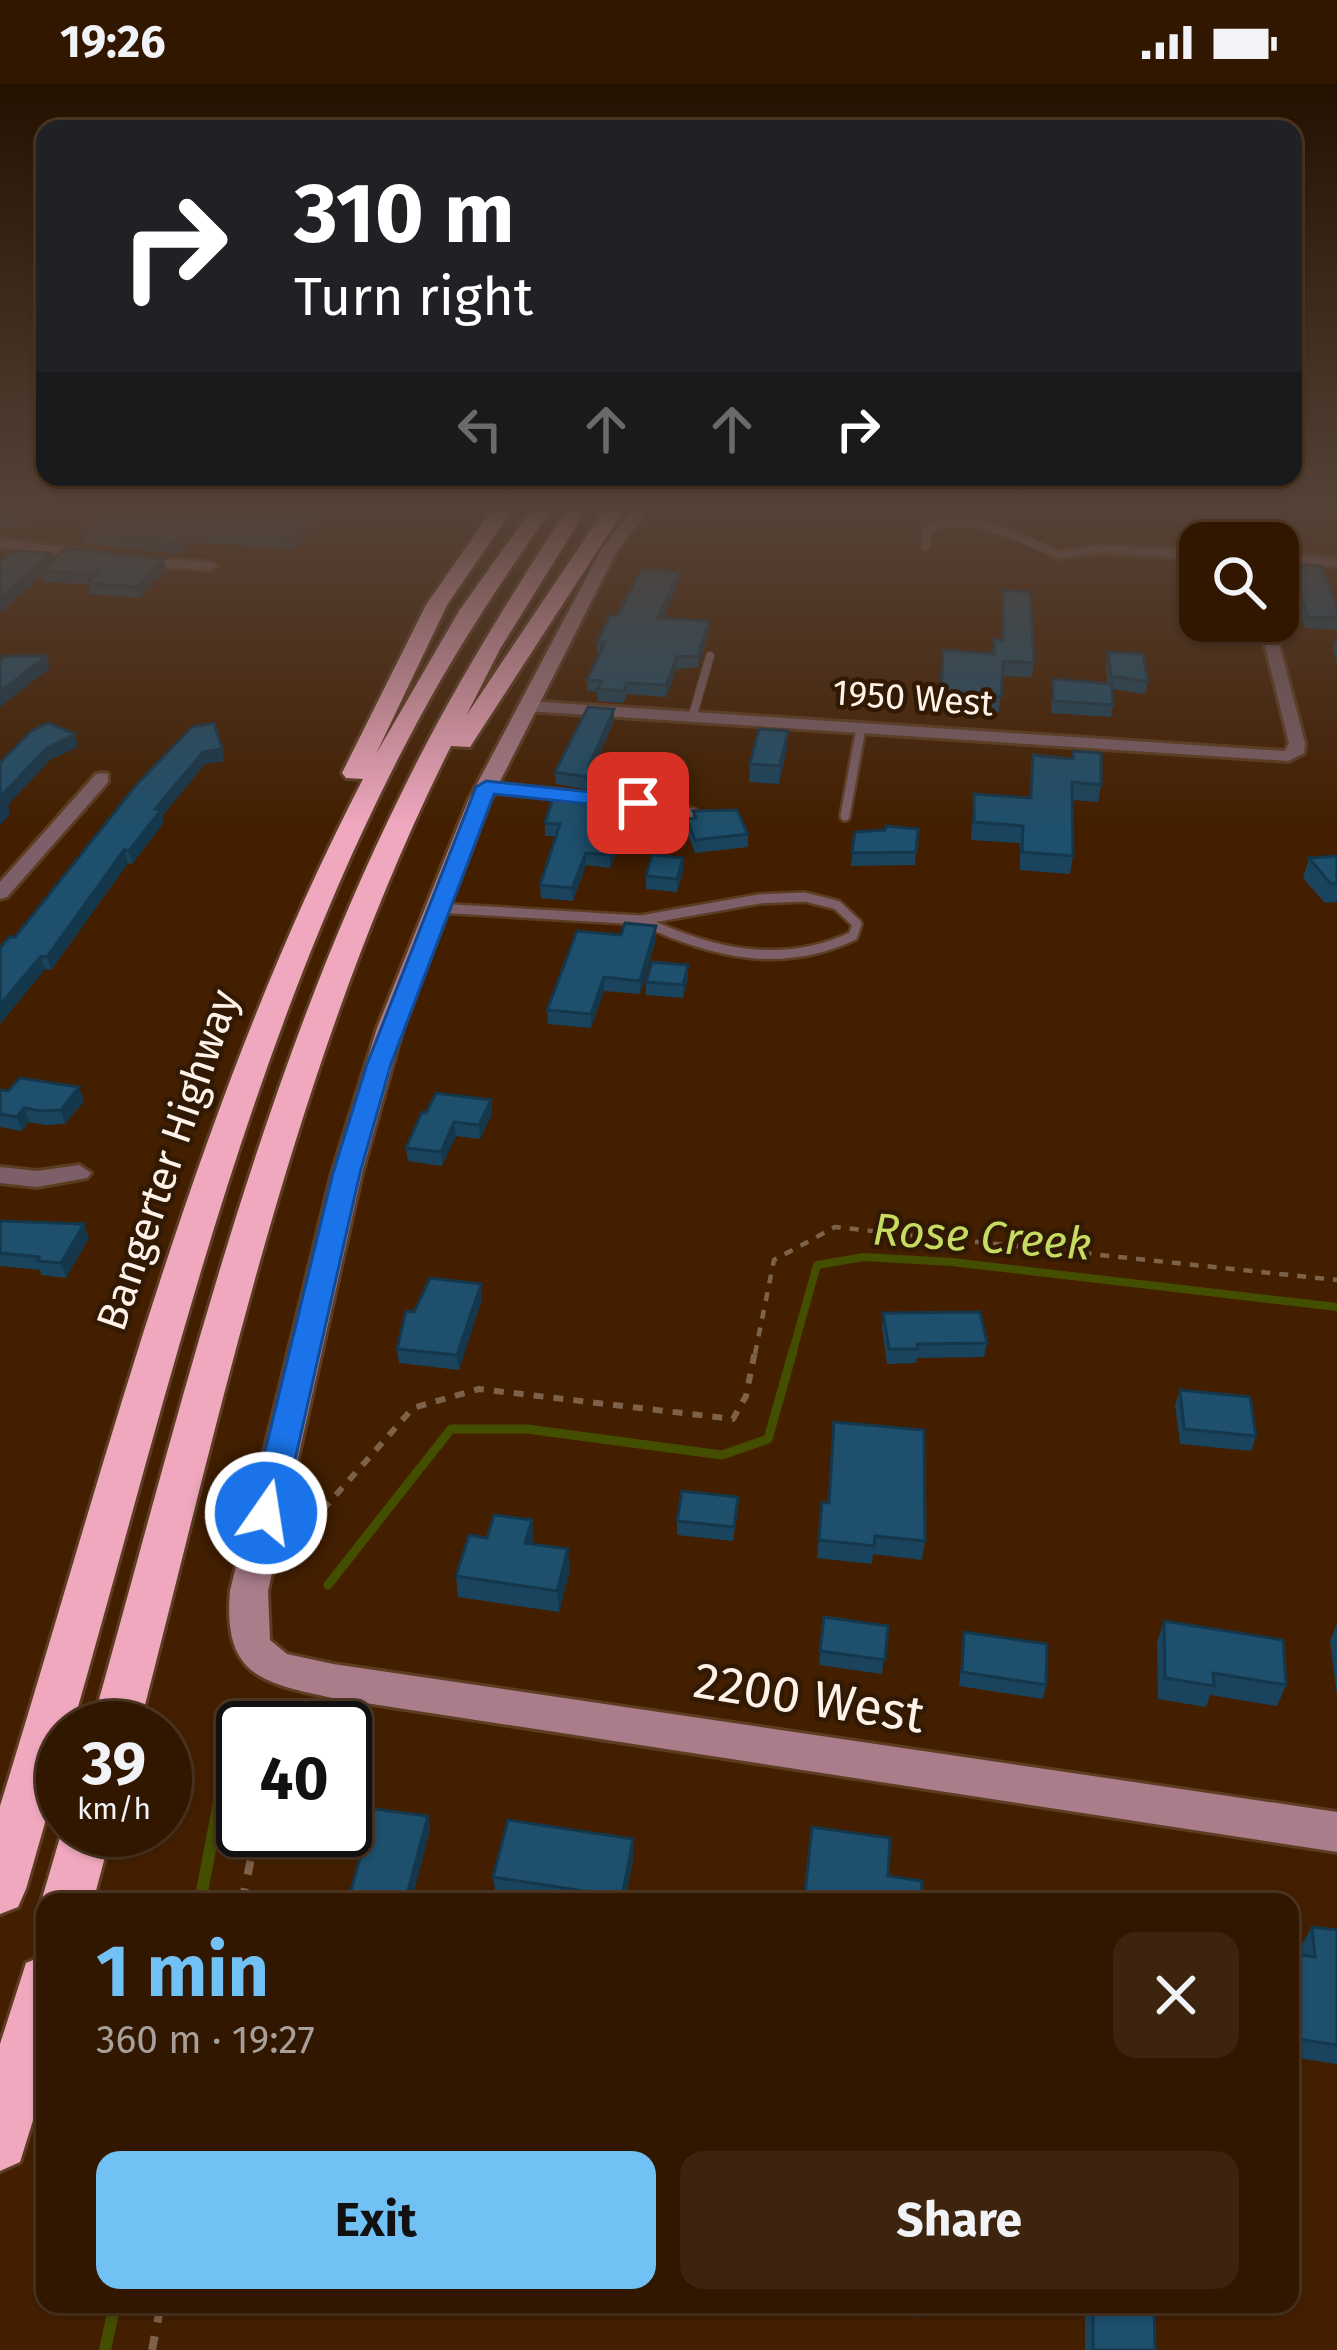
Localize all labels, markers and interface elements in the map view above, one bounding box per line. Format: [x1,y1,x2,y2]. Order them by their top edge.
text: 19:26 [60,15,166,69]
text: 310 m [294,163,515,264]
icon: right [96,168,252,324]
text: Turn right [294,265,533,329]
icon: left [447,396,513,462]
icon: ahead [573,396,639,462]
icon: ahead [699,396,765,462]
icon: right [825,396,891,462]
map controls [1179,522,1299,642]
button: search [1179,522,1299,642]
street label: 1950 West [831,670,995,726]
pin [587,752,689,854]
icon: arrive [605,770,671,836]
street label: Bangerter Highway [86,983,250,1337]
water label: Rose Creek [871,1202,1093,1272]
position arrow [203,1450,329,1576]
street label: 2200 West [689,1649,929,1747]
speed limit sign: 40 [216,1701,372,1857]
text: 39 [82,1728,146,1800]
text: km/h [77,1791,151,1827]
text: 1 min [96,1929,269,2015]
button: close [1113,1932,1239,2058]
text: 360 m · 19:27 [96,2017,315,2063]
button: Exit [96,2151,656,2289]
button: Share [680,2151,1239,2289]

